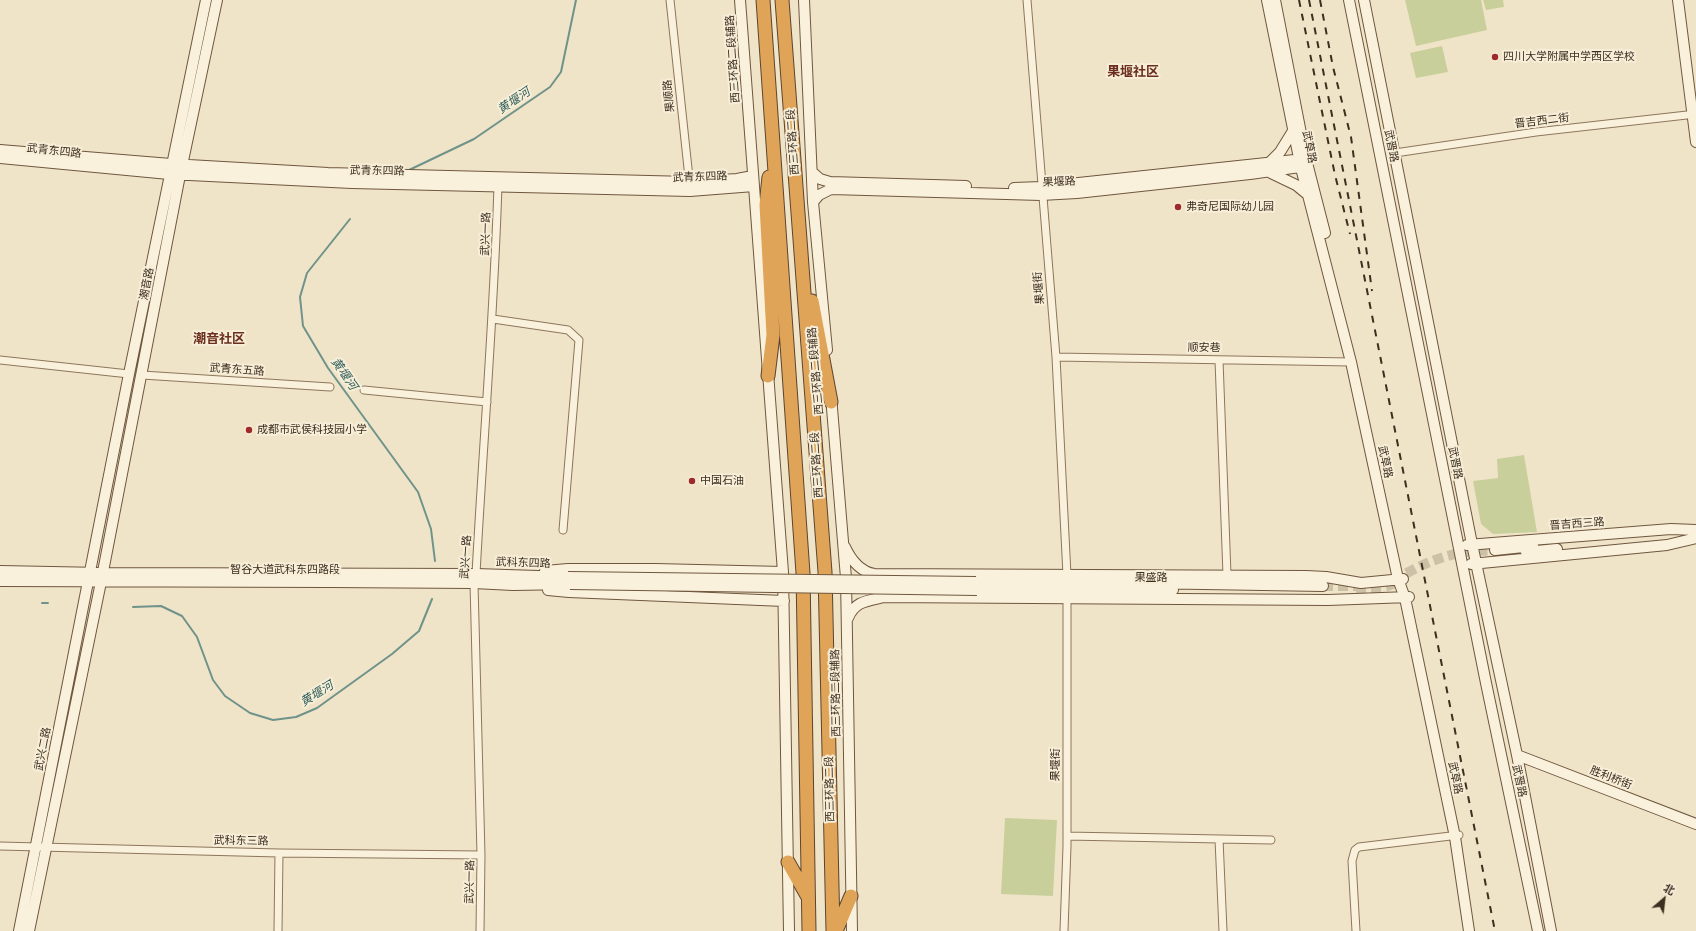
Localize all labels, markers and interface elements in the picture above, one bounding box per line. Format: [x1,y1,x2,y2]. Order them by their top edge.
street label: 西三环路二段辅路 [723,15,743,103]
place label: 四川大学附属中学西区学校 [1503,50,1635,64]
marker: 四川大学附属中学西区学校 [1490,52,1500,62]
district label: 果堰社区 [1107,64,1159,80]
street label: 果顺路 [661,79,677,113]
water label: 黄堰河 [495,85,533,117]
street label: 西三环路二段 [784,109,802,175]
street label: 晋吉西二街 [1514,111,1570,131]
street label: 武晋路 [1381,129,1401,163]
street label: 武草路 [1299,130,1319,164]
street label: 武青东四路 [26,142,82,160]
street label: 武青东四路 [349,164,405,178]
street label: 武青东四路 [672,169,728,185]
street label: 果堰路 [1042,175,1076,189]
place label: 弗奇尼国际幼儿园 [1186,200,1274,214]
marker: 弗奇尼国际幼儿园 [1173,202,1183,212]
street label: 武兴一路 [479,212,493,256]
street label: 潮音路 [137,267,157,301]
street label: 果堰街 [1031,271,1047,305]
street label: 西三环路二段辅路 [806,327,826,415]
district label: 潮音社区 [193,331,245,347]
street label: 顺安巷 [1187,341,1221,355]
water label: 黄堰河 [328,355,360,393]
street label: 武青东五路 [209,361,265,379]
place label: 成都市武侯科技园小学 [257,423,367,437]
marker: 成都市武侯科技园小学 [244,425,254,435]
street label: 西三环路二段 [808,432,826,498]
street label: 武草路 [1375,444,1395,480]
street label: 武晋路 [1445,446,1465,480]
place label: 中国石油 [700,474,744,488]
marker: 中国石油 [687,476,697,486]
street label: 晋吉西三路 [1549,515,1605,533]
street label: 武兴一路 [458,535,474,579]
street label: 武科东四路 [495,555,551,571]
street label: 智谷大道武科东四路段 [230,563,340,577]
street label: 果盛路 [1135,571,1167,585]
street label: 西三环路二段辅路 [829,649,843,737]
water label: 黄堰河 [298,678,336,710]
street label: 武兴二路 [32,726,54,772]
street label: 果堰街 [1049,749,1063,781]
street label: 西三环路二段 [823,756,837,822]
street label: 武草路 [1445,760,1465,796]
street label: 武晋路 [1509,763,1529,799]
street label: 胜利桥街 [1588,764,1634,792]
street label: 武科东三路 [213,834,269,848]
street label: 武兴一路 [463,860,477,904]
north arrow [1644,879,1684,919]
text: 北 [1661,879,1678,898]

